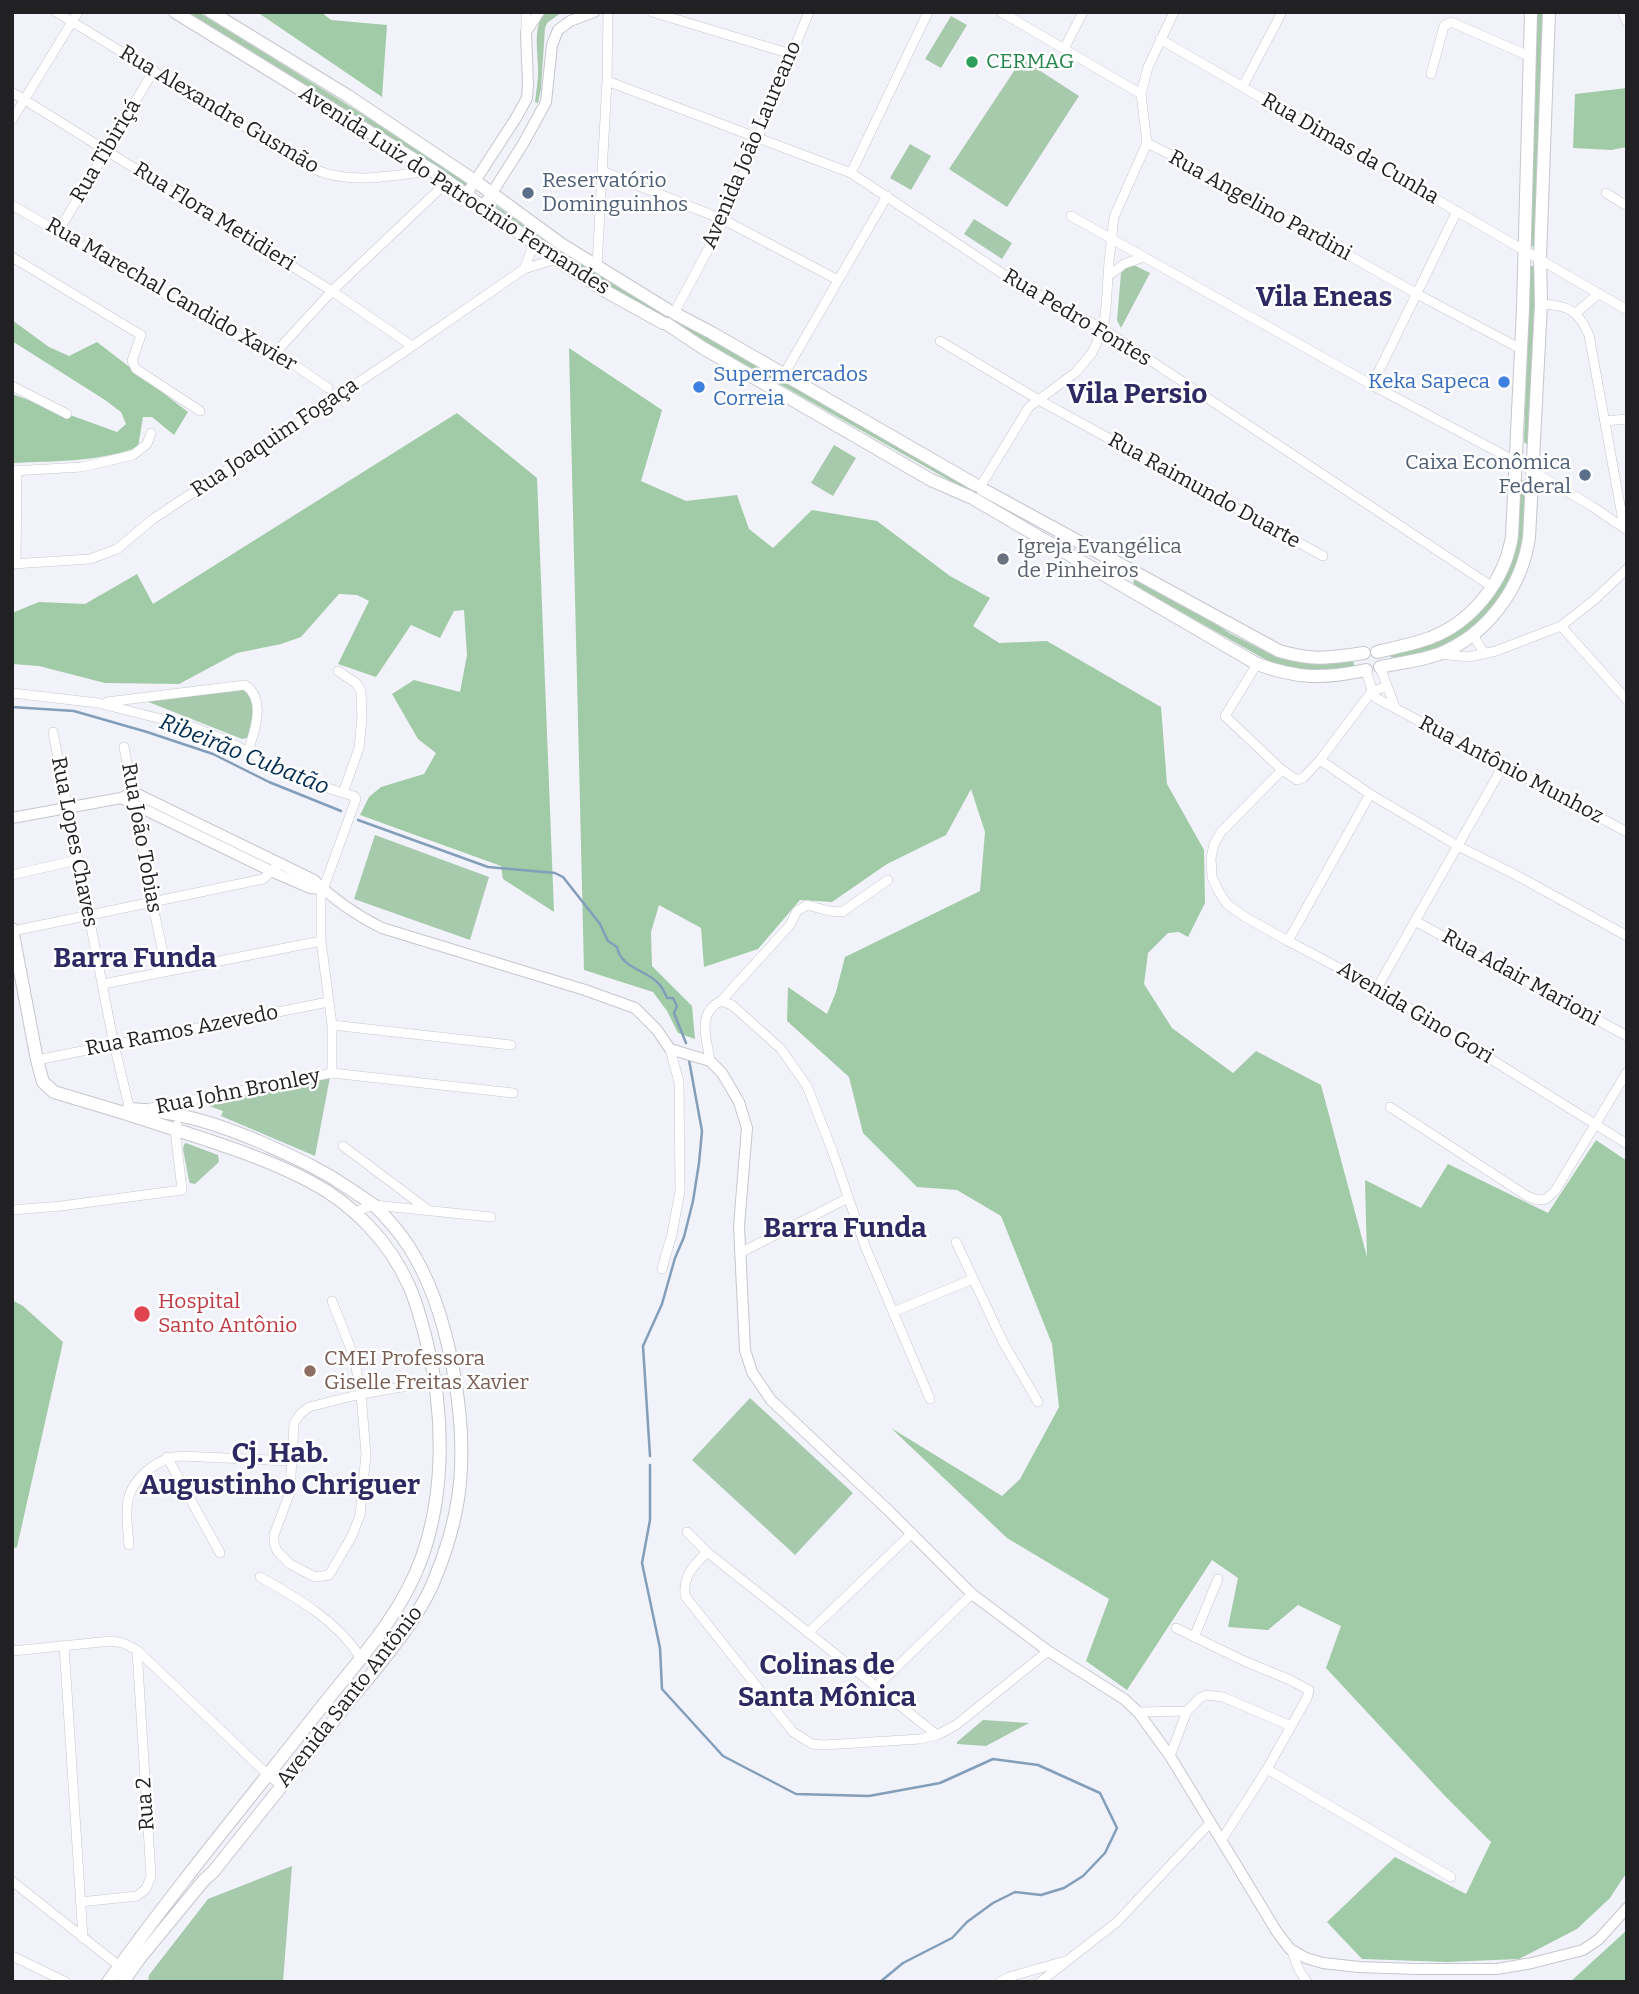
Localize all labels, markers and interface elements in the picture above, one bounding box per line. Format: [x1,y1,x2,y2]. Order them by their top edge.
street label: Avenida João Laureano [697,37,807,253]
street label: Rua Alexandre Gusmão [115,40,323,180]
place label: CERMAG [986,49,1074,75]
marker: CERMAG [964,54,980,70]
street label: Avenida Luiz do Patrocinio Fernandes [294,81,614,301]
street label: Rua Dimas da Cunha [1257,88,1443,210]
street label: Rua Tibiriçá [65,95,147,207]
street label: Rua Angelino Pardini [1164,145,1356,267]
street label: Rua Flora Metidieri [129,157,299,277]
place label: Reservatório Dominguinhos [542,168,688,218]
marker: Reservatório Dominguinhos [520,185,536,201]
street label: Rua Marechal Candido Xavier [41,213,301,377]
street label: Rua Pedro Fontes [998,264,1156,372]
district label: Vila Eneas [1256,281,1392,315]
place label: Supermercados Correia [713,362,868,412]
place label: Keka Sapeca [1368,369,1490,395]
street label: Rua Joaquim Fogaça [187,373,363,503]
marker: Keka Sapeca [1496,374,1512,390]
district label: Vila Persio [1067,378,1207,412]
marker: Supermercados Correia [691,379,707,395]
street label: Rua Raimundo Duarte [1103,428,1305,554]
place label: Caixa Econômica Federal [1405,450,1571,500]
marker: Caixa Econômica Federal [1577,467,1593,483]
place label: Igreja Evangélica de Pinheiros [1017,534,1182,584]
marker: Igreja Evangélica de Pinheiros [995,551,1011,567]
water label: Ribeirão Cubatão [155,708,333,802]
street label: Rua Antônio Munhoz [1414,711,1608,829]
street label: Rua Lopes Chaves [45,755,103,929]
street label: Rua João Tobias [115,761,167,915]
street label: Rua Adair Marioni [1438,924,1604,1032]
district label: Barra Funda [53,942,217,976]
street label: Avenida Gino Gori [1332,956,1498,1070]
street label: Rua Ramos Azevedo [84,1000,280,1062]
street label: Rua John Bronley [154,1064,322,1120]
district label: Barra Funda [763,1212,927,1246]
place label: Hospital Santo Antônio [158,1289,297,1339]
marker: Hospital Santo Antônio [132,1304,152,1324]
place label: CMEI Professora Giselle Freitas Xavier [324,1346,529,1396]
marker: CMEI Professora Giselle Freitas Xavier [302,1363,318,1379]
district label: Cj. Hab. Augustinho Chriguer [140,1437,420,1503]
street label: Avenida Santo Antônio [272,1601,428,1793]
district label: Colinas de Santa Mônica [738,1649,916,1715]
street label: Rua 2 [132,1776,160,1832]

